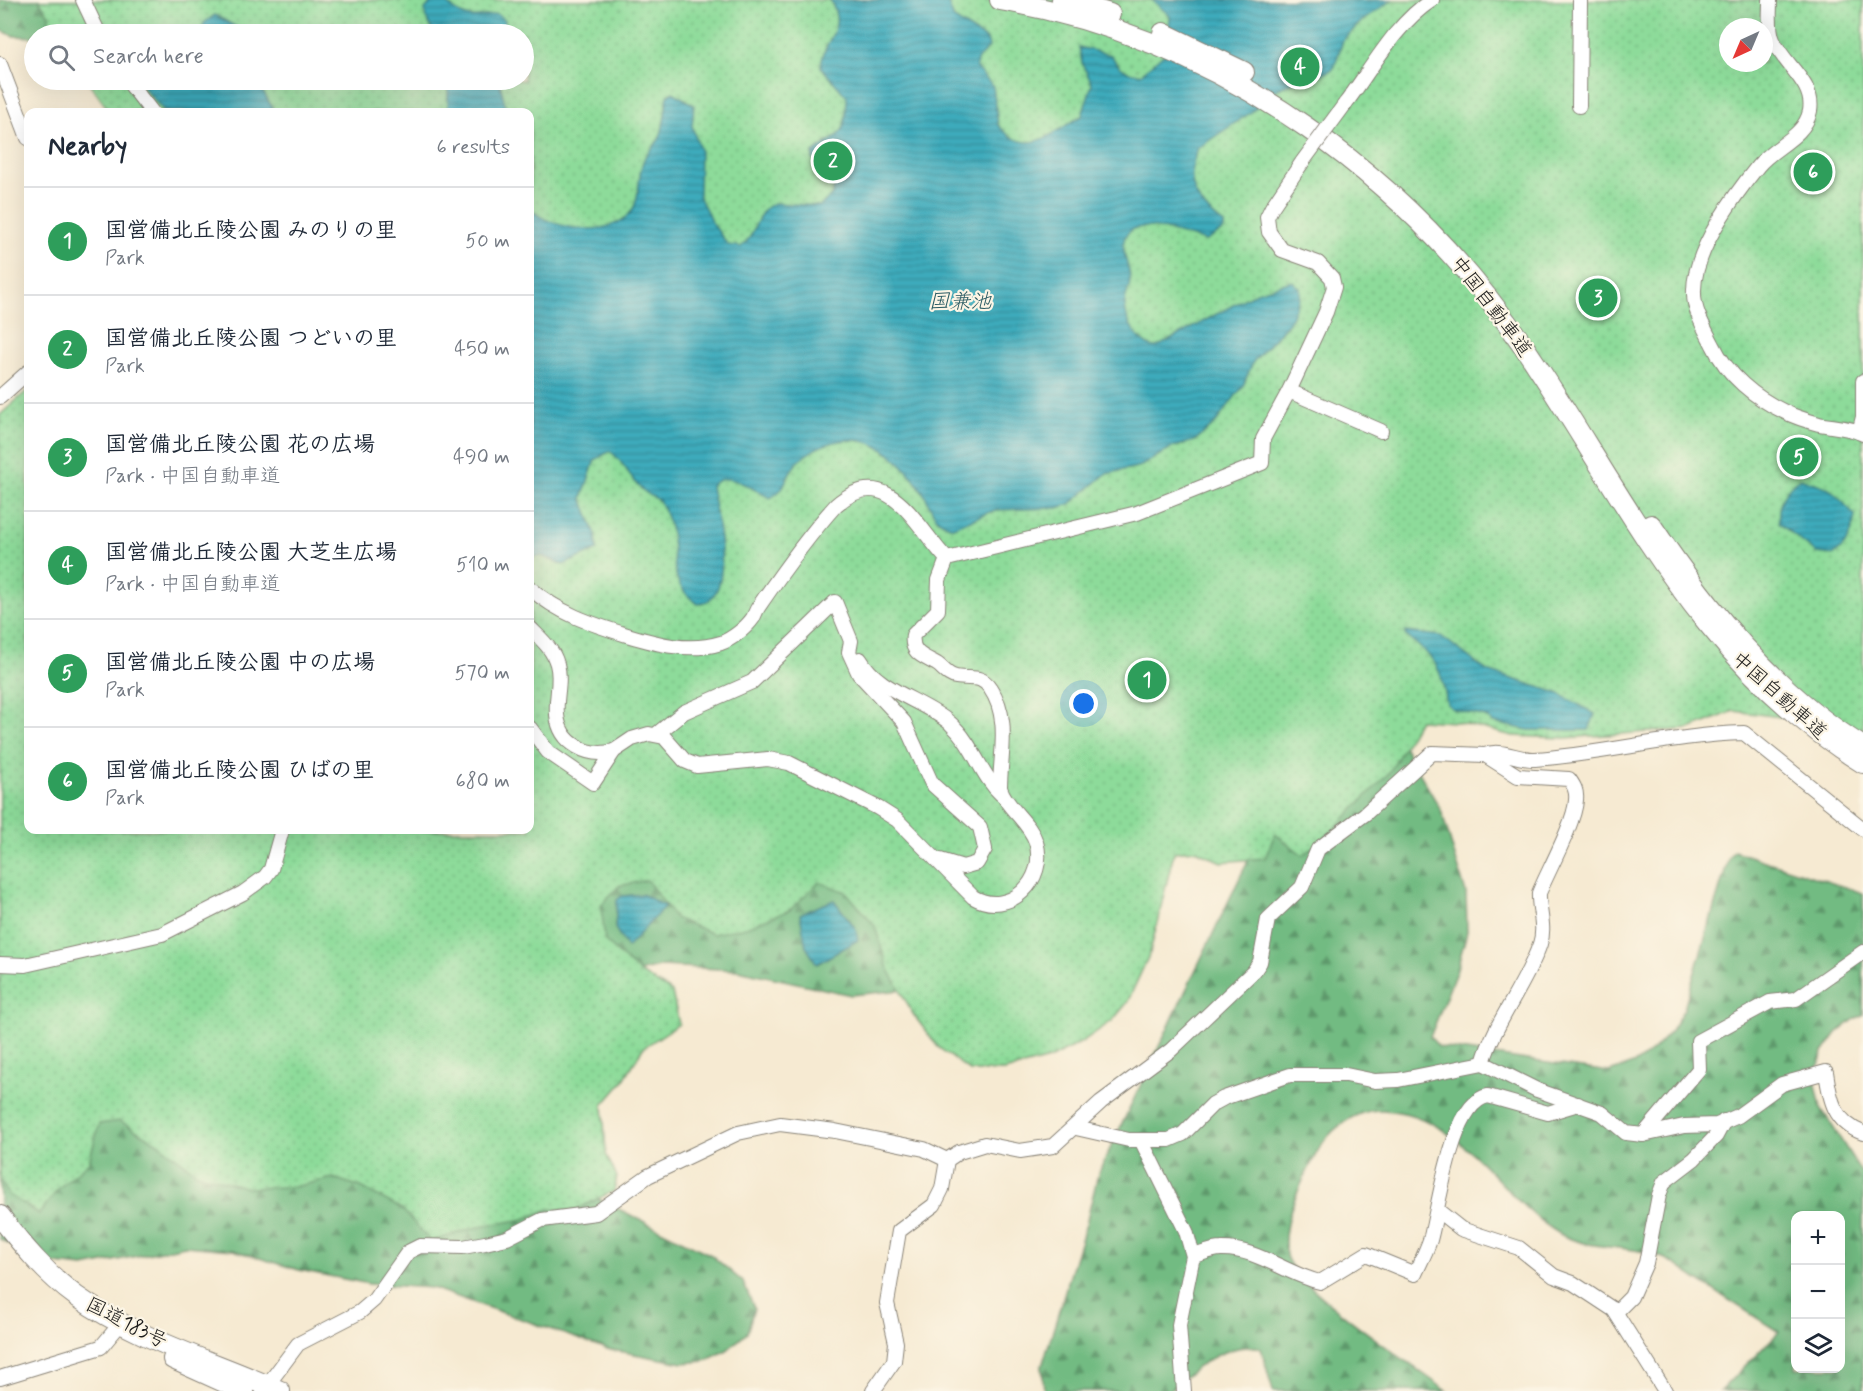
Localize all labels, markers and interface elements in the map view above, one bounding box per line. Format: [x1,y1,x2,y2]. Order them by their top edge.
north arrow [1719,18,1773,72]
search box [24,24,534,90]
icon: search [45,41,78,74]
text: Search here [93,43,204,71]
pin: 4 [1280,44,1320,90]
text: Nearby [48,130,127,164]
text: 6 results [437,134,510,161]
pin: 2 [814,138,852,184]
pin: 6 [1794,150,1832,195]
text: 国営備北丘陵公園 みのりの里 [105,217,397,245]
text: 1 [63,228,72,255]
text: 50 m [465,228,510,255]
text: Park [105,245,145,272]
street label: 中国自動車道 [1444,251,1538,363]
pin: 3 [1578,276,1618,320]
water label: 国兼池 [929,288,992,316]
text: 国営備北丘陵公園 つどいの里 [105,325,397,353]
text: 2 [63,336,72,363]
text: 450 m [454,336,510,363]
text: Park [105,353,145,380]
text: 国営備北丘陵公園 花の広場 [105,431,375,459]
pin: 5 [1780,434,1818,480]
text: 3 [63,444,72,471]
text: 490 m [453,444,510,471]
text: Park · 中国自動車道 [105,463,280,490]
text: 国営備北丘陵公園 大芝生広場 [105,539,397,567]
text: 4 [62,552,73,579]
text: 510 m [456,552,510,579]
text: Park · 中国自動車道 [105,571,280,598]
street label: 中国自動車道 [1725,646,1833,746]
text: 国営備北丘陵公園 中の広場 [105,649,375,677]
pin: 1 [1128,658,1166,702]
text: 5 [62,660,74,687]
text: 570 m [455,660,510,687]
text: Park [105,677,145,704]
your location [1069,689,1098,718]
text: 国営備北丘陵公園 ひばの里 [105,757,374,785]
text: 6 [62,768,73,795]
text: 680 m [455,768,510,795]
text: Park [105,785,145,812]
map controls [1791,1211,1845,1373]
button: + [1791,1211,1845,1265]
button: − [1791,1265,1845,1319]
street label: 国道183号 [81,1291,172,1355]
button: layers [1791,1319,1845,1373]

